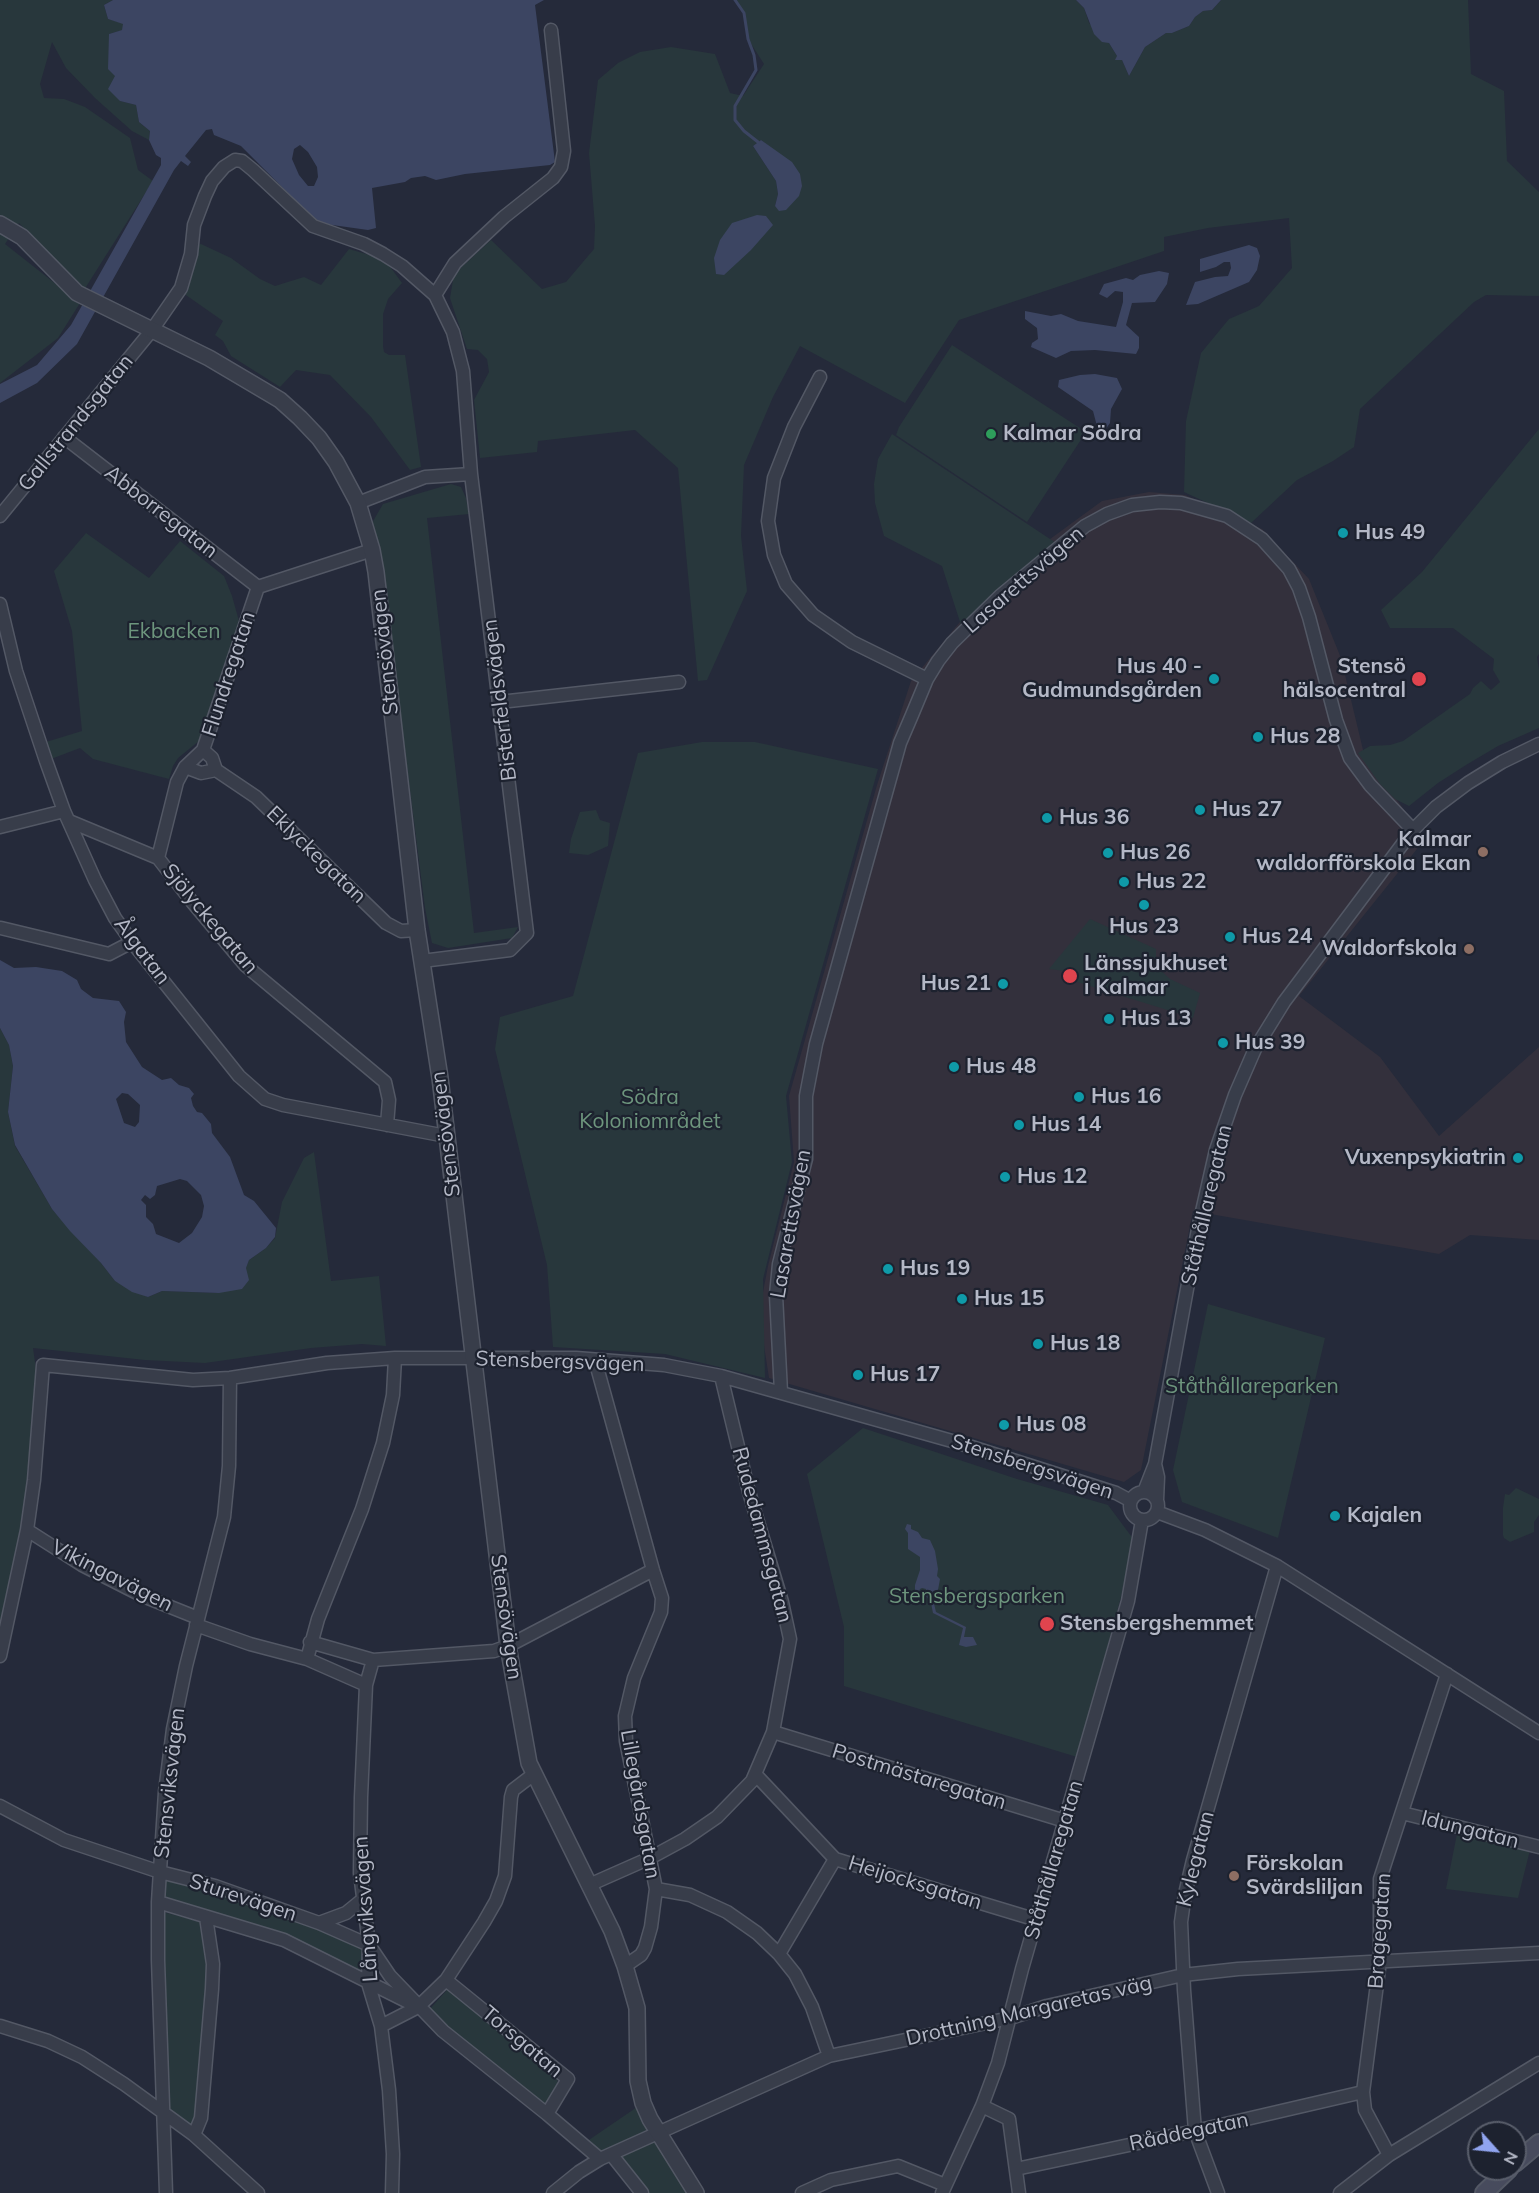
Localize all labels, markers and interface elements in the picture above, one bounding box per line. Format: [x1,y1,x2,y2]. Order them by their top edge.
street label: Gallstrandsgatan [13,350,139,496]
place label: Kalmar Södra [1003,421,1142,447]
marker: Kalmar Södra [984,427,998,441]
street label: Abborregatan [99,460,223,564]
place label: Hus 49 [1355,520,1425,546]
street label: Lasarettsvägen [959,521,1089,639]
marker: Hus 49 [1336,526,1350,540]
street label: Stensövägen [366,588,404,716]
street label: Flundregatan [197,608,261,740]
street label: Bisterfeldsvägen [478,618,522,782]
park label: Ekbacken [127,619,221,645]
place label: Hus 40 - Gudmundsgården [1022,654,1202,704]
place label: Stensö hälsocentral [1283,654,1406,704]
marker: Stensö hälsocentral [1410,670,1428,688]
marker: Hus 40 - Gudmundsgården [1207,672,1221,686]
place label: Hus 28 [1270,724,1340,750]
marker: Hus 28 [1251,730,1265,744]
place label: Hus 27 [1212,797,1282,823]
street label: Eklyckegatan [261,801,371,909]
marker: Hus 27 [1193,803,1207,817]
place label: Hus 36 [1059,805,1129,831]
marker: Hus 36 [1040,811,1054,825]
place label: Kalmar waldorfförskola Ekan [1256,827,1471,877]
place label: Hus 26 [1120,840,1190,866]
marker: Kalmar waldorfförskola Ekan [1476,845,1490,859]
marker: Hus 26 [1101,846,1115,860]
street label: Sjölyckegatan [157,859,263,979]
place label: Hus 22 [1136,869,1206,895]
marker: Hus 22 [1117,875,1131,889]
marker: Hus 23 [1137,898,1151,912]
street label: Ålgatan [108,912,176,990]
place label: Hus 23 [1109,914,1179,940]
place label: Hus 24 [1242,924,1312,950]
marker: Hus 24 [1223,930,1237,944]
place label: Waldorfskola [1321,936,1457,962]
marker: Waldorfskola [1462,942,1476,956]
place label: Länssjukhuset i Kalmar [1084,951,1227,1001]
marker: Länssjukhuset i Kalmar [1061,967,1079,985]
place label: Hus 21 [921,971,991,997]
marker: Hus 21 [996,977,1010,991]
place label: Hus 13 [1121,1006,1191,1032]
marker: Hus 13 [1102,1012,1116,1026]
place label: Hus 39 [1235,1030,1305,1056]
marker: Hus 39 [1216,1036,1230,1050]
place label: Hus 48 [966,1054,1036,1080]
marker: Hus 48 [947,1060,961,1074]
street label: Stensövägen [426,1070,466,1198]
place label: Hus 16 [1091,1084,1161,1110]
park label: Södra Koloniområdet [579,1085,721,1135]
marker: Hus 16 [1072,1090,1086,1104]
place label: Hus 14 [1031,1112,1101,1138]
marker: Hus 14 [1012,1118,1026,1132]
street label: Ståthållaregatan [1176,1122,1238,1288]
place label: Vuxenpsykiatrin [1345,1145,1506,1171]
street label: Lasarettsvägen [766,1148,816,1300]
marker: Vuxenpsykiatrin [1511,1151,1525,1165]
place label: Hus 12 [1017,1164,1087,1190]
marker: Hus 12 [998,1170,1012,1184]
place label: Hus 19 [900,1256,970,1282]
marker: Hus 19 [881,1262,895,1276]
place label: Hus 15 [974,1286,1044,1312]
marker: Hus 15 [955,1292,969,1306]
place label: Hus 18 [1050,1331,1120,1357]
marker: Hus 18 [1031,1337,1045,1351]
street label: Stensbergsvägen [475,1346,645,1378]
place label: Hus 17 [870,1362,940,1388]
marker: Hus 17 [851,1368,865,1382]
park label: Ståthållareparken [1165,1374,1339,1400]
place label: Hus 08 [1016,1412,1086,1438]
marker: Hus 08 [997,1418,1011,1432]
street label: Stensbergsvägen [948,1429,1116,1505]
street label: Rudedammsgatan [726,1444,798,1626]
place label: Kajalen [1347,1503,1422,1529]
marker: Kajalen [1328,1509,1342,1523]
street label: Vikingavägen [47,1535,177,1617]
street label: Stensövägen [485,1553,527,1681]
park label: Stensbergsparken [889,1584,1065,1610]
place label: Stensbergshemmet [1060,1611,1254,1637]
marker: Stensbergshemmet [1038,1615,1056,1633]
street label: Stensviksvägen [150,1706,190,1860]
street label: Lillegårdsgatan [614,1727,666,1881]
street label: Postmästaregatan [829,1739,1009,1815]
street label: Ståthållaregatan [1019,1778,1089,1942]
street label: Idungatan [1418,1806,1522,1854]
street label: Kylegatan [1172,1808,1220,1910]
street label: Långviksvägen [348,1835,384,1983]
street label: Heijocksgatan [845,1851,985,1915]
place label: Förskolan Svärdsliljan [1246,1851,1363,1901]
street label: Sturevägen [186,1869,300,1927]
marker: Förskolan Svärdsliljan [1227,1869,1241,1883]
street label: Bragegatan [1363,1872,1397,1990]
street label: Drottning Margaretas väg [904,1970,1154,2052]
street label: Torsgatan [476,2001,568,2083]
street label: Råddegatan [1127,2107,1251,2157]
north arrow [1467,2121,1527,2181]
text: N [1500,2148,1523,2168]

